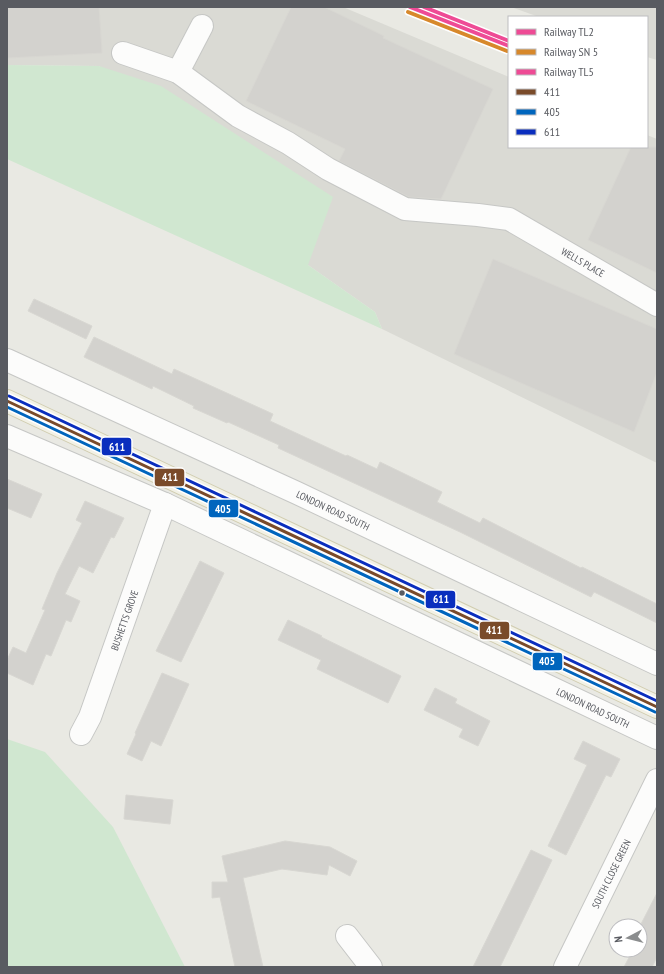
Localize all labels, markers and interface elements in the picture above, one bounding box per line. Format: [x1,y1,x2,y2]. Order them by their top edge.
legend [508,16,648,148]
text: Railway TL2 [544,24,594,39]
text: Railway SN 5 [544,44,598,59]
text: Railway TL5 [544,64,594,79]
text: 411 [544,84,560,99]
text: 405 [544,104,560,119]
text: 611 [544,124,560,139]
street label: WELLS PLACE [559,244,607,280]
line badge: 611 [101,437,132,456]
text: 611 [109,440,125,454]
line badge: 411 [154,468,185,487]
text: 411 [162,470,178,484]
street label: LONDON ROAD SOUTH [294,487,372,533]
line badge: 405 [208,499,239,518]
text: 405 [215,502,231,516]
street label: BUSHETTS GROVE [108,588,141,652]
unlabelled marker [397,588,407,598]
line badge: 611 [425,590,456,609]
text: 611 [433,592,449,606]
line badge: 411 [479,621,510,640]
text: 411 [486,623,502,637]
line badge: 405 [532,652,563,671]
text: 405 [539,654,555,668]
street label: LONDON ROAD SOUTH [554,685,632,731]
street label: SOUTH CLOSE GREEN [589,837,633,910]
north arrow [608,918,648,958]
text: N [611,935,625,943]

